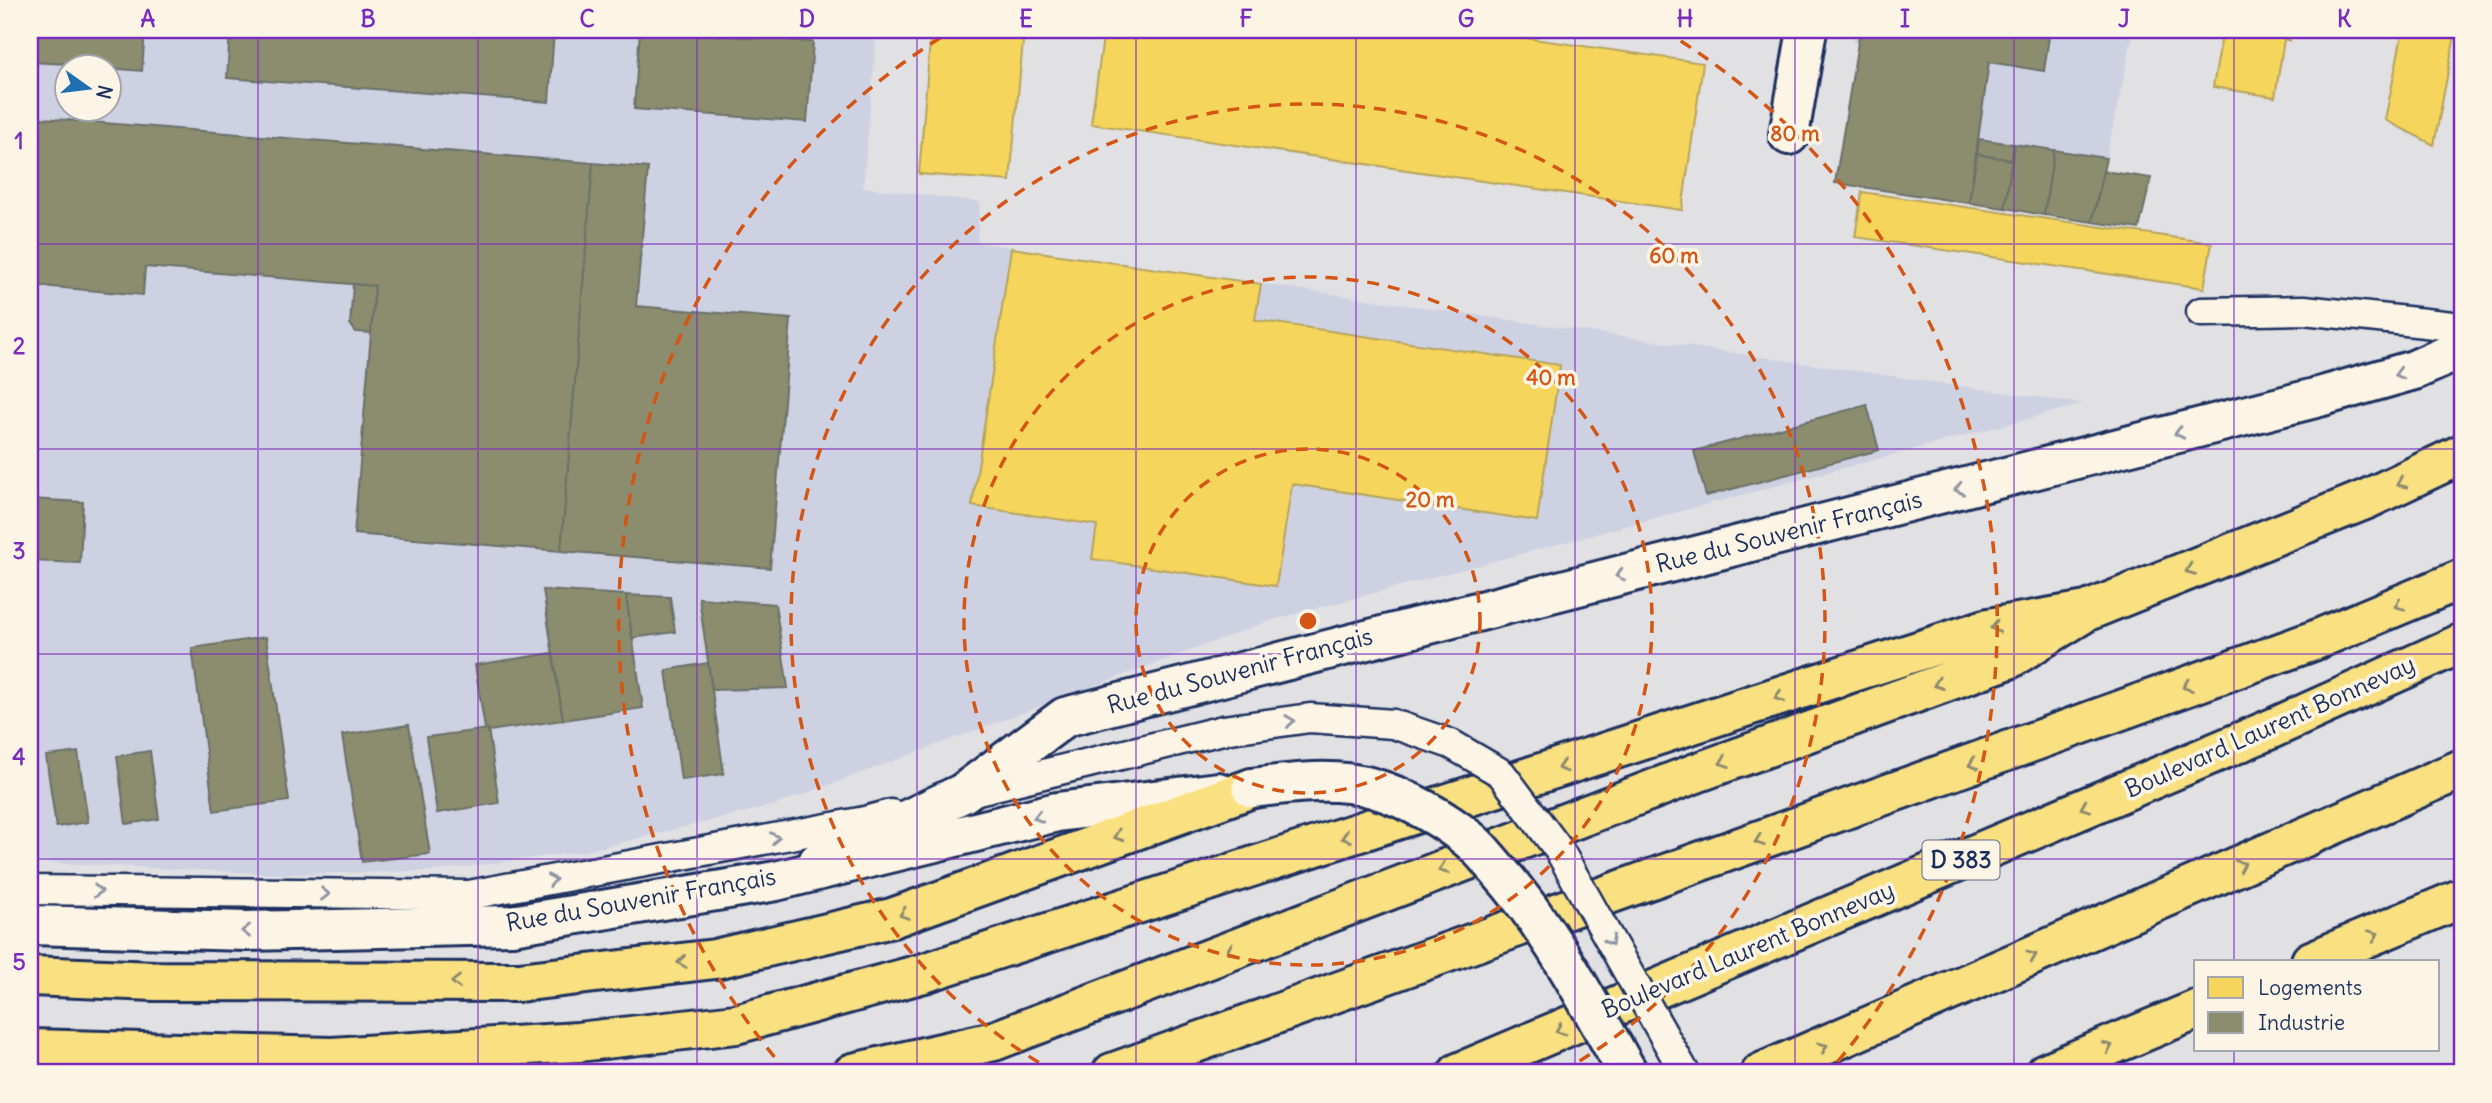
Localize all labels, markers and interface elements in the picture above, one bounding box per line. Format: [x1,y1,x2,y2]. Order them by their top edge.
text: A [141,4,156,33]
text: B [360,4,376,33]
text: C [579,4,595,33]
text: D [799,4,815,33]
text: E [1019,4,1033,33]
text: F [1239,4,1253,33]
text: G [1458,4,1474,33]
text: H [1677,4,1693,33]
text: I [1900,4,1910,33]
text: J [2118,4,2130,33]
text: K [2337,4,2352,33]
north arrow [52,52,122,122]
text: N [91,83,118,101]
text: 80 m [1770,120,1820,147]
text: 1 [14,126,24,155]
text: 60 m [1649,242,1699,269]
text: 2 [13,331,26,360]
text: 40 m [1526,364,1576,391]
one-way arrow [2393,366,2405,380]
one-way arrow [2173,425,2185,439]
one-way arrow [2395,475,2408,489]
one-way arrow [1953,481,1965,495]
street label: Rue du Souvenir Français [1652,483,1925,579]
text: 20 m [1406,486,1455,513]
text: 3 [12,536,26,565]
one-way arrow [2185,561,2197,575]
one-way arrow [1614,567,1626,581]
one-way arrow [2394,597,2407,611]
centre of rings [1296,609,1320,633]
one-way arrow [1989,619,2001,634]
street label: Rue du Souvenir Français [1104,620,1376,720]
street label: Boulevard Laurent Bonnevay [2120,648,2419,804]
one-way arrow [1933,676,1945,690]
one-way arrow [2181,678,2193,692]
one-way arrow [1773,688,1785,703]
one-way arrow [1284,713,1296,728]
text: 4 [12,742,26,771]
one-way arrow [1719,754,1731,768]
one-way arrow [1967,755,1979,769]
one-way arrow [1557,759,1569,773]
one-way arrow [2080,799,2092,813]
one-way arrow [1032,809,1044,823]
one-way arrow [1113,828,1125,842]
one-way arrow [1340,828,1352,843]
one-way arrow [769,831,781,846]
one-way arrow [1753,832,1765,846]
road number: D 383 [1923,840,2000,880]
one-way arrow [2234,860,2246,874]
street label: Rue du Souvenir Français [504,861,778,938]
one-way arrow [1438,861,1450,875]
one-way arrow [545,873,557,888]
street label: Boulevard Laurent Bonnevay [1597,874,1898,1024]
one-way arrow [93,883,104,899]
one-way arrow [321,886,331,902]
one-way arrow [899,906,911,920]
one-way arrow [240,923,251,938]
one-way arrow [2367,929,2379,943]
one-way arrow [1602,934,1615,946]
one-way arrow [1225,942,1237,956]
text: 5 [12,947,26,976]
one-way arrow [2025,950,2037,964]
one-way arrow [677,955,688,970]
legend [2194,960,2440,1050]
one-way arrow [450,974,461,990]
text: Logements [2258,974,2362,1001]
text: Industrie [2258,1009,2345,1036]
one-way arrow [1555,1022,1567,1036]
one-way arrow [1817,1041,1829,1055]
one-way arrow [2101,1041,2114,1055]

